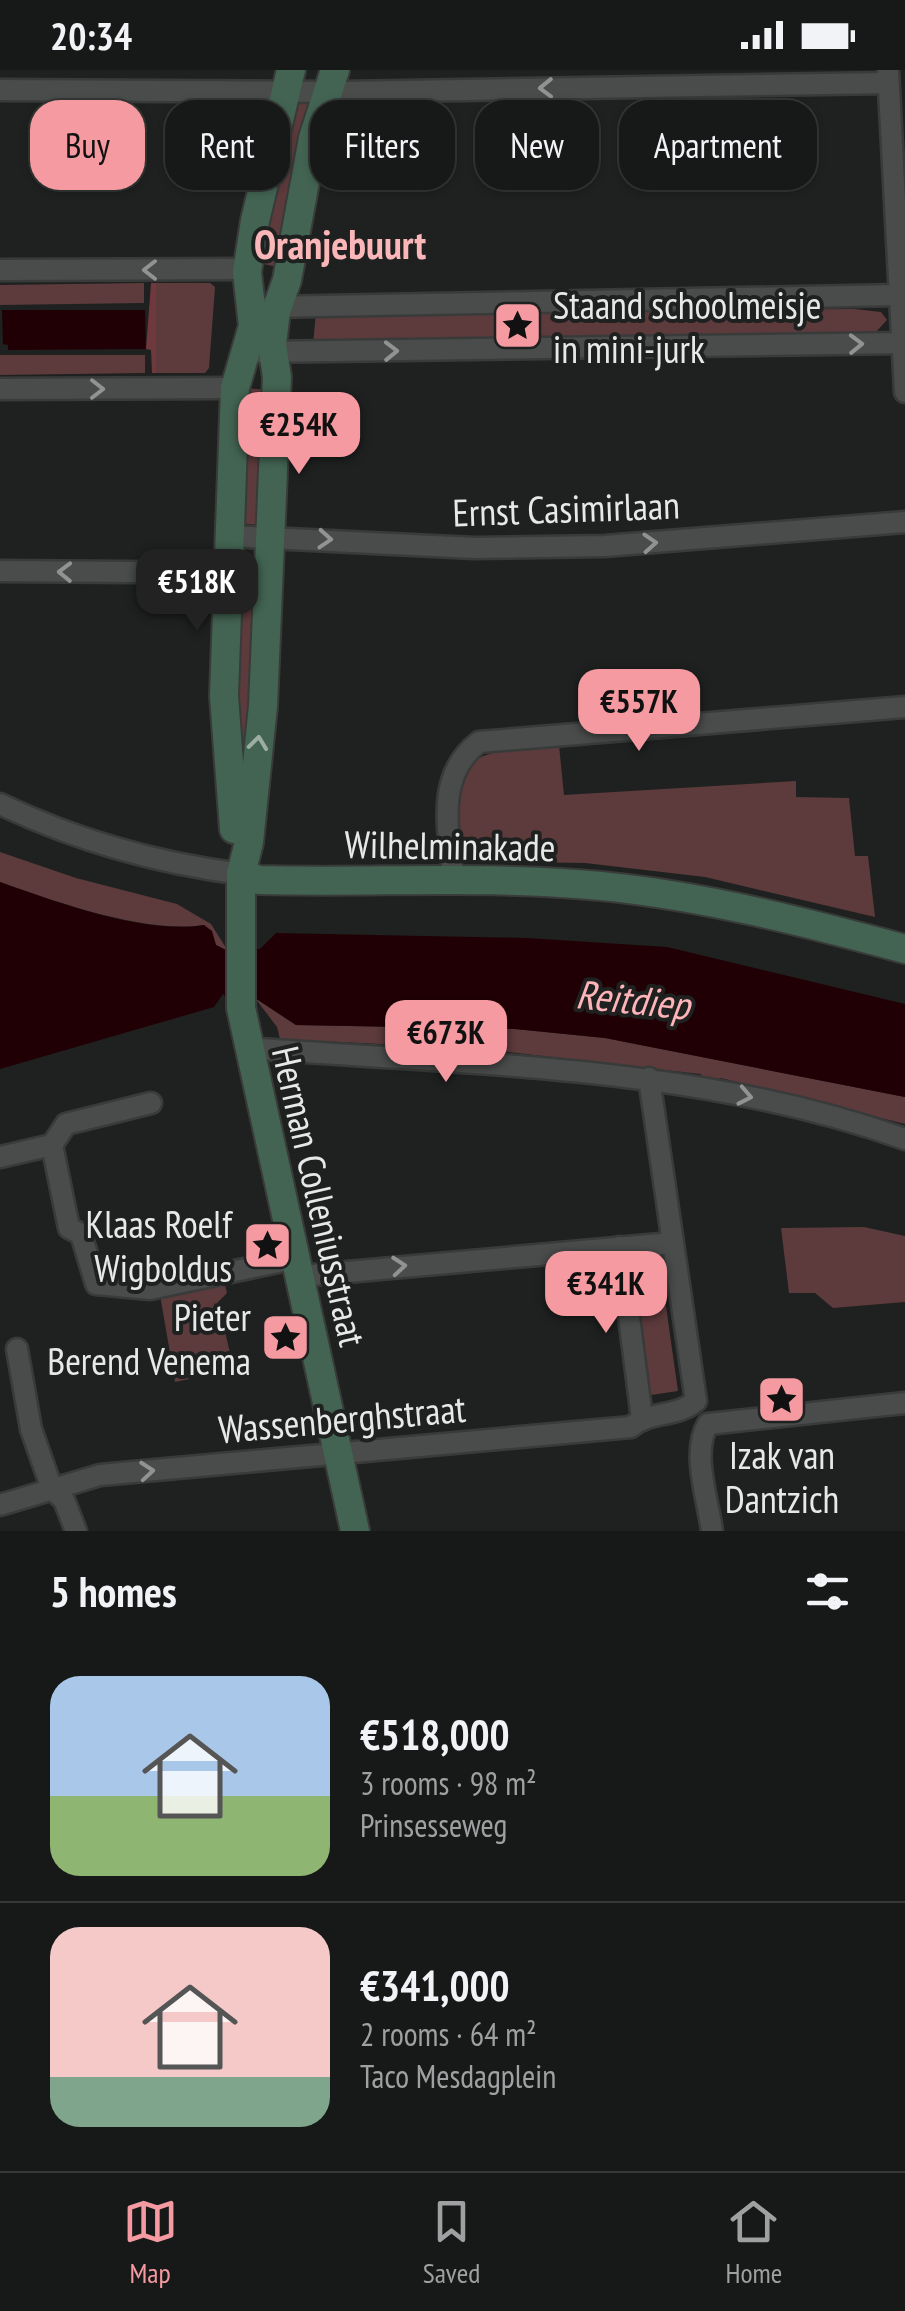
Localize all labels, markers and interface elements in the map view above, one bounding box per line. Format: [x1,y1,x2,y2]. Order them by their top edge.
text: 20:34 [50,11,132,60]
one-way arrow [538,78,554,99]
chip: Buy [30,100,145,190]
chip: Rent [165,100,290,190]
chip: Filters [310,100,455,190]
chip: New [475,100,599,190]
chip: Apartment [619,100,817,190]
district label: Oranjebuurt [254,218,426,270]
one-way arrow [141,259,156,281]
place label: Staand schoolmeisje in mini-jurk [553,280,821,373]
place icon: Staand schoolmeisje in mini-jurk [492,300,544,352]
one-way arrow [849,333,865,354]
one-way arrow [384,340,400,362]
one-way arrow [90,378,106,400]
pin: €254K [229,392,369,477]
text: €254K [260,403,338,445]
street label: Ernst Casimirlaan [452,480,680,536]
one-way arrow [318,527,334,549]
one-way arrow [642,533,658,554]
pin: €518K [127,549,267,634]
text: €518K [158,560,236,602]
one-way arrow [56,562,72,583]
pin: €557K [569,669,709,754]
text: €557K [600,680,678,722]
one-way arrow [247,735,268,751]
street label: Wilhelminakade [344,819,556,871]
water label: Reitdiep [574,967,695,1031]
pin: €673K [376,1000,516,1085]
text: €673K [407,1011,485,1053]
street label: Herman Colleniusstraat [262,1041,378,1351]
one-way arrow [737,1085,753,1106]
place label: Klaas Roelf Wigboldus [86,1199,233,1292]
place icon: Klaas Roelf Wigboldus [241,1219,293,1271]
pin: €341K [536,1251,676,1336]
one-way arrow [391,1256,407,1277]
text: €341K [567,1262,645,1304]
place label: Pieter Berend Venema [47,1292,252,1385]
place icon: Pieter Berend Venema [260,1312,312,1364]
place icon: Izak van Dantzich [756,1374,808,1426]
street label: Wassenberghstraat [216,1383,468,1453]
place label: Izak van Dantzich [725,1430,839,1523]
one-way arrow [140,1460,156,1482]
text: 5 homes [50,1564,177,1619]
icon: filters [800,1564,855,1619]
text: €518,000 [360,1707,510,1762]
icon: home [130,1716,250,1836]
text: 3 rooms · 98 m² [360,1762,537,1804]
text: Prinsesseweg [360,1804,507,1846]
text: €341,000 [360,1958,510,2013]
icon: home [130,1967,250,2087]
text: 2 rooms · 64 m² [360,2013,537,2055]
text: Taco Mesdagplein [360,2055,556,2097]
tab: Map [123,2194,178,2291]
tab: Saved [423,2194,480,2291]
tab: Home [726,2194,782,2291]

